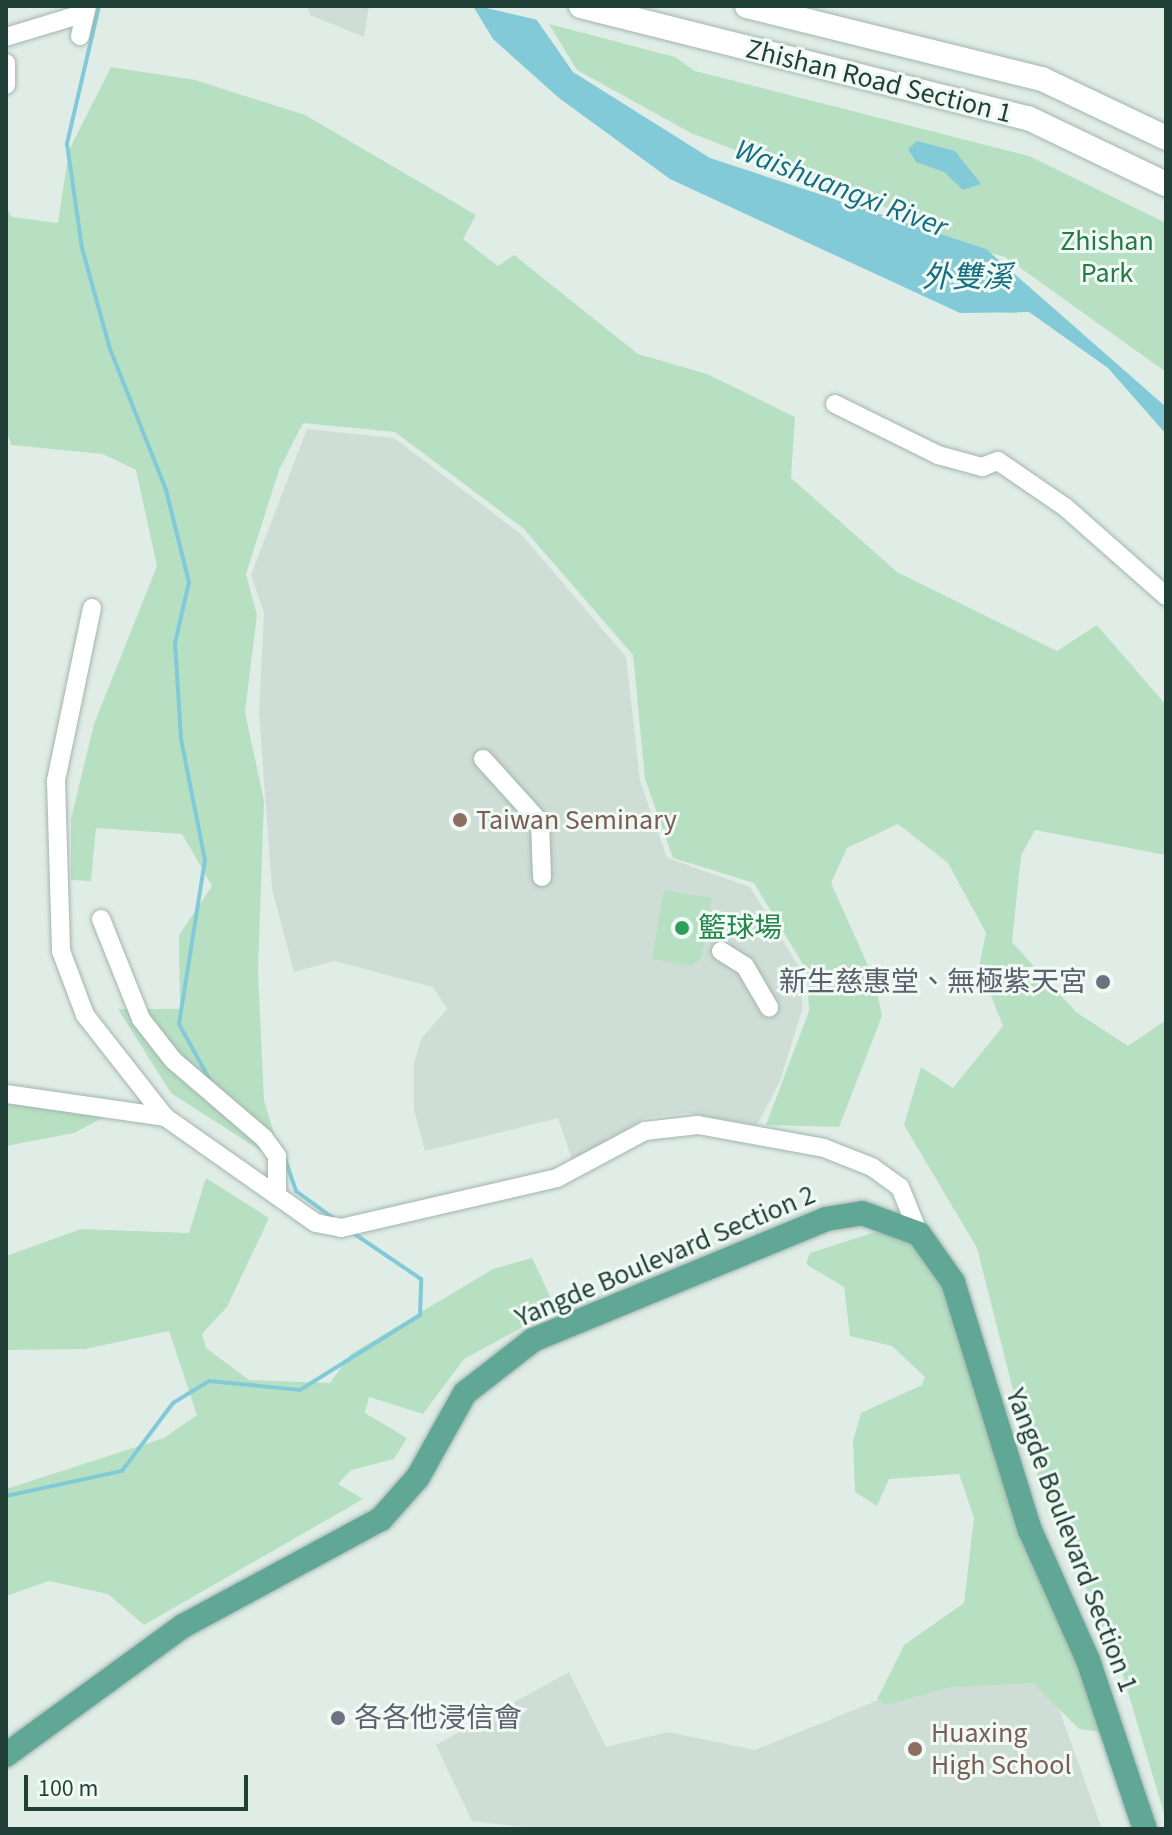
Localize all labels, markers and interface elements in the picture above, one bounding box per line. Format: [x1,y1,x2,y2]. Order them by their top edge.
street label: Zhishan Road Section 1 [743,32,1015,130]
water label: Waishuangxi River [730,132,952,246]
park label: Zhishan Park [1060,224,1154,290]
water label: 外雙溪 [922,260,1012,296]
place label: Taiwan Seminary [476,803,677,837]
marker: Taiwan Seminary [451,811,469,829]
place label: 籃球場 [698,911,782,945]
marker: 籃球場 [673,919,691,937]
place label: 新生慈惠堂、無極紫天宮 [779,965,1087,999]
marker: 新生慈惠堂、無極紫天宮 [1094,973,1112,991]
street label: Yangde Boulevard Section 2 [510,1178,820,1334]
street label: Yangde Boulevard Section 1 [999,1383,1145,1697]
place label: 各各他浸信會 [354,1701,522,1735]
marker: 各各他浸信會 [329,1709,347,1727]
place label: Huaxing High School [931,1716,1072,1782]
marker: Huaxing High School [906,1740,924,1758]
scale bar [28,1759,252,1809]
text: 100 m [38,1771,98,1806]

